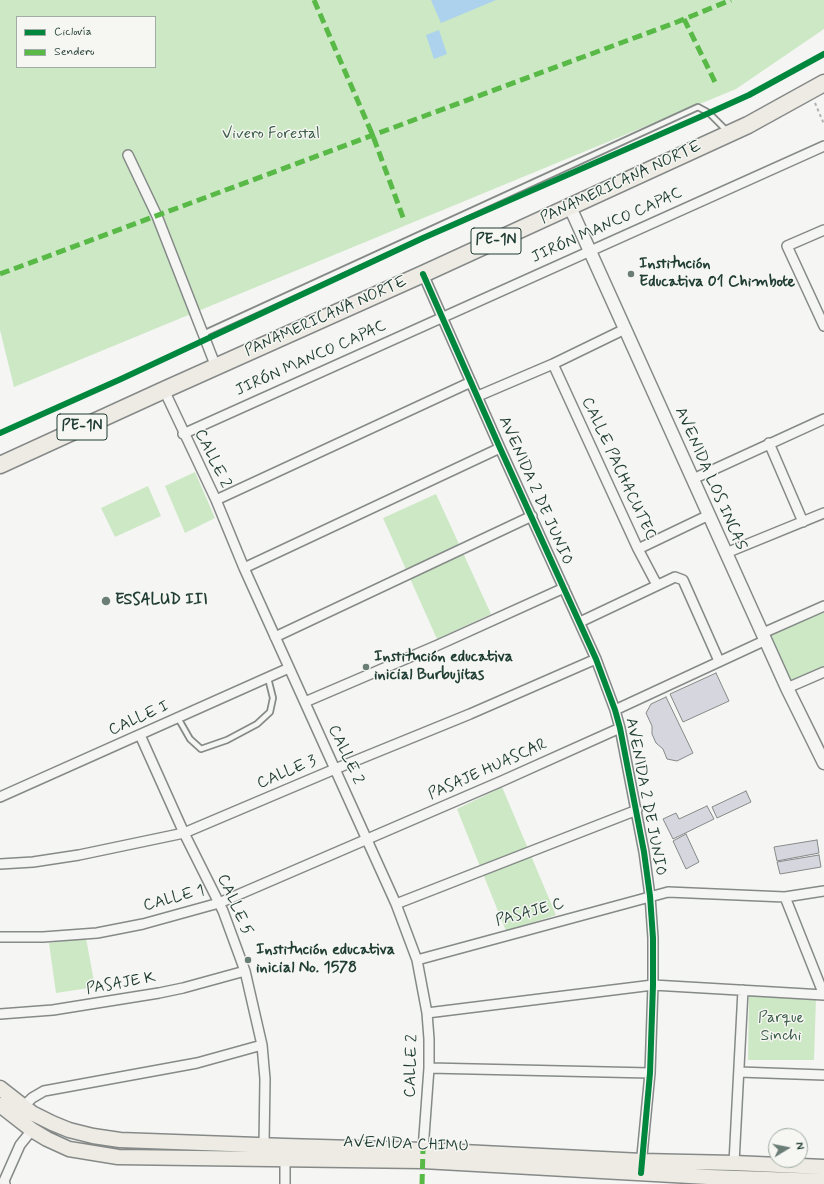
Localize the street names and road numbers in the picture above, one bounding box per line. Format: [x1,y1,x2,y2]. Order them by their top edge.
street label: PANAMERICANA NORTE [537,137,705,229]
street label: JIRÓN MANCO CAPAC [529,184,685,268]
road number: PE-1N [471,228,521,254]
street label: PANAMERICANA NORTE [242,273,410,361]
street label: JIRÓN MANCO CAPAC [233,317,389,401]
street label: CALLE PACHACUTEC [576,395,660,543]
street label: AVENIDA LOS INCAS [670,404,750,554]
road number: PE-1N [57,414,107,440]
street label: AVENIDA 2 DE JUNIO [494,414,576,568]
street label: CALLE 2 [190,426,234,492]
street label: CALLE I [106,697,172,741]
street label: AVENIDA 2 DE JUNIO [620,716,670,878]
street label: CALLE 2 [323,722,367,788]
street label: PASAJE HUASCAR [426,735,550,805]
street label: CALLE 3 [254,752,320,794]
street label: CALLE 5 [212,871,256,939]
street label: CALLE 1 [141,882,207,916]
street label: PASAJE C [494,895,566,931]
street label: PASAJE K [85,968,157,1000]
street label: CALLE 2 [401,1034,423,1098]
street label: AVENIDA CHIMU [343,1133,469,1157]

